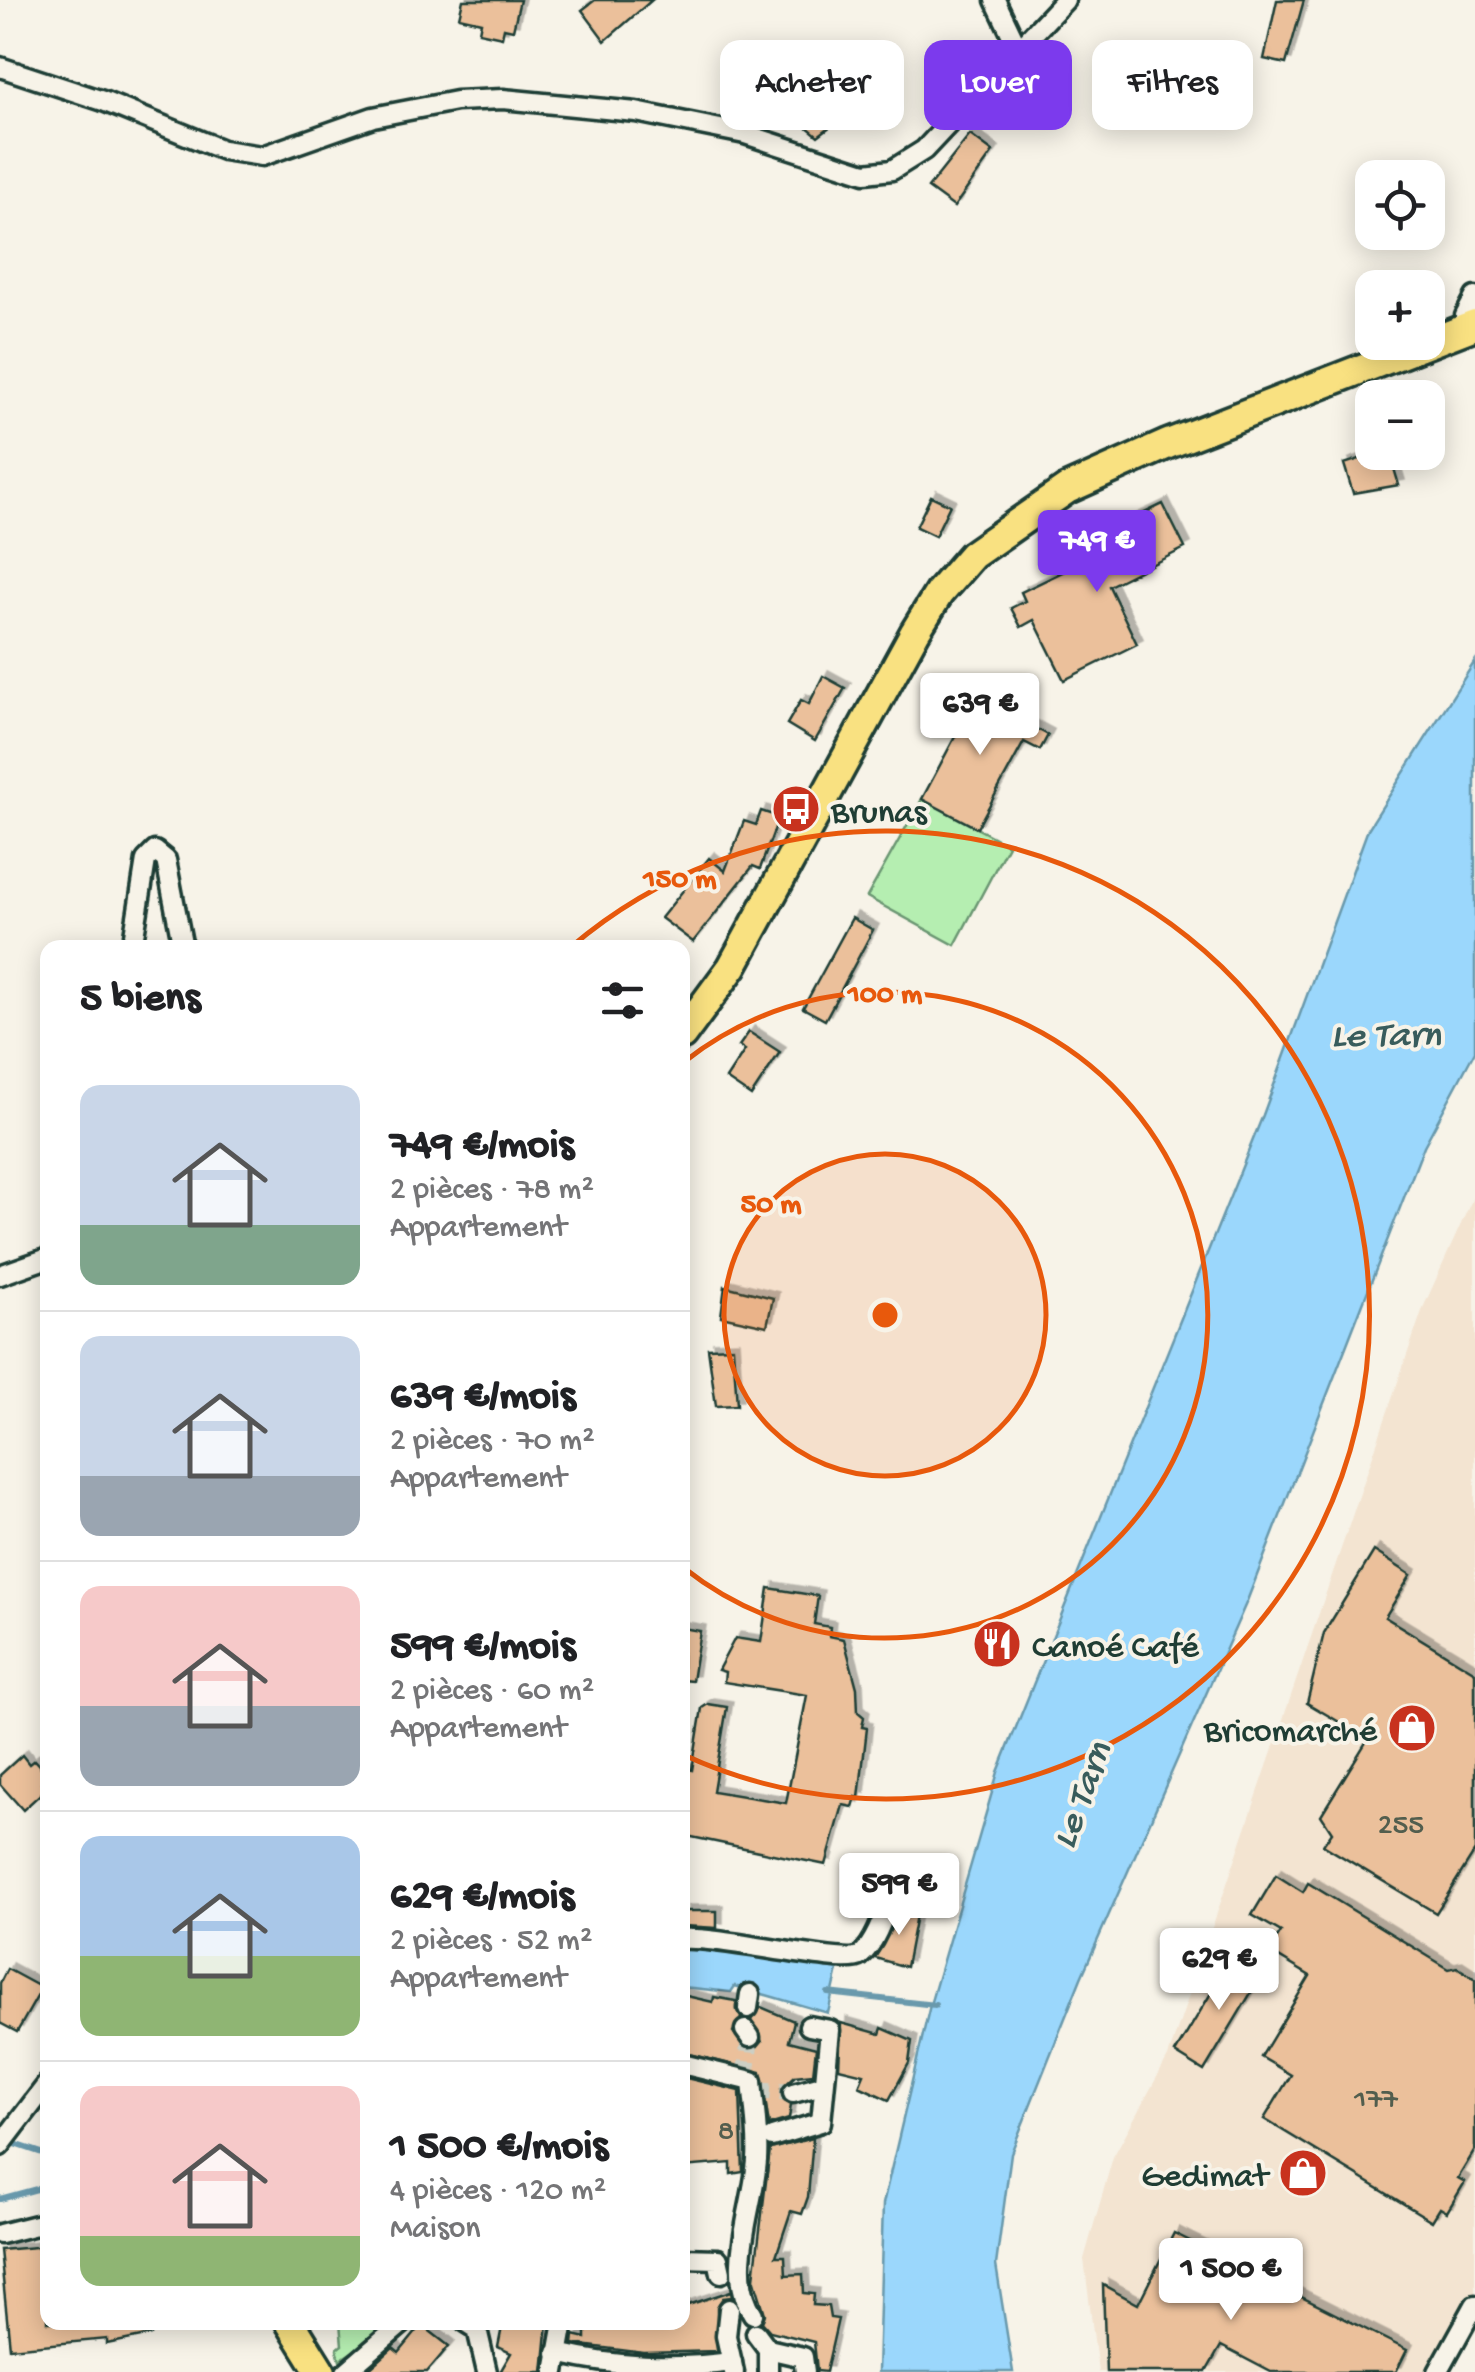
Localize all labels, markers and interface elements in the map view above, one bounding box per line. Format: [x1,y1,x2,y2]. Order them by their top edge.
chip: Acheter [720,40,904,130]
chip: Louer [924,40,1072,130]
chip: Filtres [1092,40,1253,130]
map controls [1355,160,1445,470]
button: locate [1355,160,1445,250]
button: + [1355,270,1445,360]
button: − [1355,380,1445,470]
pin: 749 € [1027,510,1167,595]
text: 749 € [1060,523,1134,561]
pin: 639 € [910,673,1050,758]
text: 639 € [942,686,1018,724]
bus stop icon: Brunas [770,783,822,835]
place label: Brunas [830,794,928,835]
text: 150 m [642,864,717,899]
icon: filters [595,973,650,1028]
text: 5 biens [80,976,200,1025]
text: 100 m [847,979,923,1014]
water label: Le Tarn [1331,1016,1442,1060]
text: 749 €/mois [390,1123,574,1172]
icon: home [160,1125,280,1245]
text: 2 pièces · 78 m² [390,1172,594,1210]
text: 50 m [740,1189,802,1224]
text: Appartement [390,1210,567,1248]
centre of rings [867,1297,903,1333]
text: 639 €/mois [390,1374,575,1423]
icon: home [160,1376,280,1496]
text: 2 pièces · 70 m² [390,1423,595,1461]
text: Appartement [390,1461,567,1499]
restaurant icon: Canoé Café [971,1618,1023,1670]
text: 599 €/mois [390,1624,575,1673]
icon: home [160,1626,280,1746]
place label: Canoé Café [1032,1629,1200,1670]
text: 2 pièces · 60 m² [390,1673,594,1711]
shop icon: Bricomarché [1386,1702,1438,1754]
text: Appartement [390,1711,567,1749]
place label: Bricomarché [1203,1713,1378,1754]
water label: Le Tarn [1044,1736,1125,1855]
house number: 255 [1378,1810,1424,1845]
pin: 599 € [829,1853,969,1938]
text: 599 € [861,1866,937,1904]
text: 629 €/mois [390,1874,574,1923]
icon: home [160,1876,280,1996]
text: 2 pièces · 52 m² [390,1923,592,1961]
pin: 629 € [1149,1928,1289,2013]
text: 629 € [1182,1941,1256,1979]
text: Appartement [390,1961,567,1999]
house number: 177 [1353,2084,1399,2119]
house number: 8 [718,2116,734,2151]
text: 1 500 €/mois [390,2124,608,2173]
icon: home [160,2126,280,2246]
shop icon: Gedimat [1277,2147,1329,2199]
place label: Gedimat [1141,2158,1271,2199]
text: 4 pièces · 120 m² [390,2173,606,2211]
text: Maison [390,2211,481,2249]
pin: 1 500 € [1139,2238,1323,2323]
text: 1 500 € [1181,2251,1281,2289]

